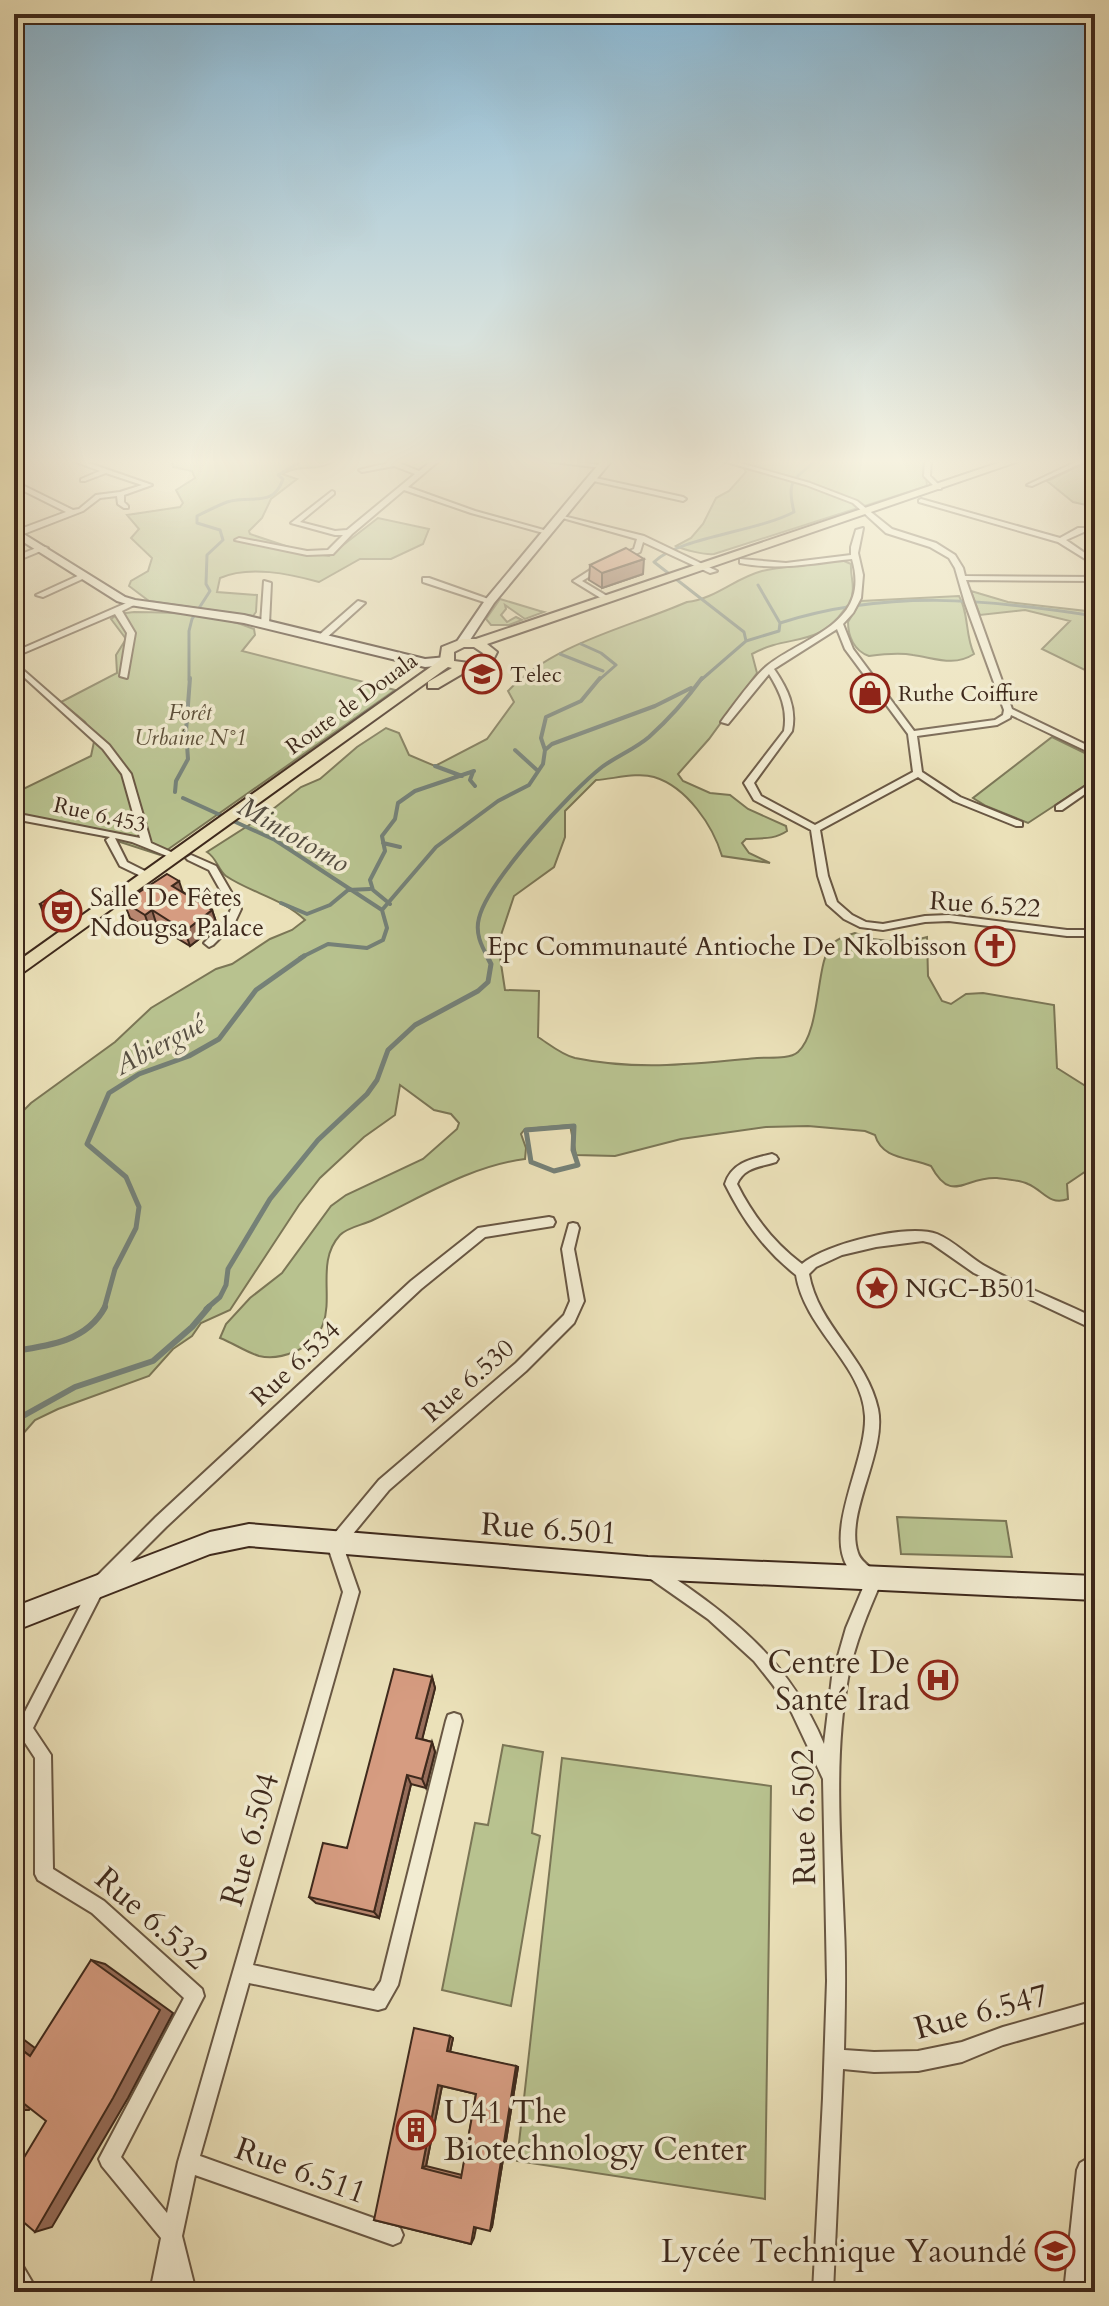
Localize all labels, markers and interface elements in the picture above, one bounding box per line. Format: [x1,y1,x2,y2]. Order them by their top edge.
street label: Route de Douala [280,646,424,762]
school or university icon: Telec [461,653,503,695]
place label: Telec [510,660,562,690]
shop icon: Ruthe Coiffure [849,672,891,714]
place label: Ruthe Coiffure [898,679,1038,709]
park label: Forêt Urbaine N°1 [134,698,246,753]
water label: Mintotomo [231,788,356,882]
street label: Rue 6.453 [51,790,149,840]
place label: Salle De Fêtes Ndougsa Palace [90,880,264,945]
street label: Rue 6.522 [928,883,1042,926]
theatre icon: Salle De Fêtes Ndougsa Palace [41,891,83,933]
church icon: Epc Communauté Antioche De Nkolbisson [974,925,1016,967]
place label: Epc Communauté Antioche De Nkolbisson [487,929,967,964]
water label: Abiergué [106,1004,214,1085]
place icon: NGC-B501 [856,1267,898,1309]
place label: NGC-B501 [905,1271,1037,1306]
street label: Rue 6.534 [243,1313,348,1414]
street label: Rue 6.530 [415,1331,522,1430]
street label: Rue 6.501 [479,1502,619,1556]
place label: Centre De Santé Irad [767,1641,910,1722]
hospital icon: Centre De Santé Irad [917,1659,959,1701]
street label: Rue 6.502 [781,1748,827,1886]
street label: Rue 6.504 [210,1768,290,1911]
street label: Rue 6.532 [85,1857,217,1980]
street label: Rue 6.547 [910,1973,1053,2051]
place label: U41 The Biotechnology Center [444,2091,747,2172]
building icon: U41 The Biotechnology Center [395,2109,437,2151]
street label: Rue 6.511 [229,2127,372,2215]
place label: Lycée Technique Yaoundé [661,2230,1027,2274]
school or university icon: Lycée Technique Yaoundé [1034,2230,1076,2272]

